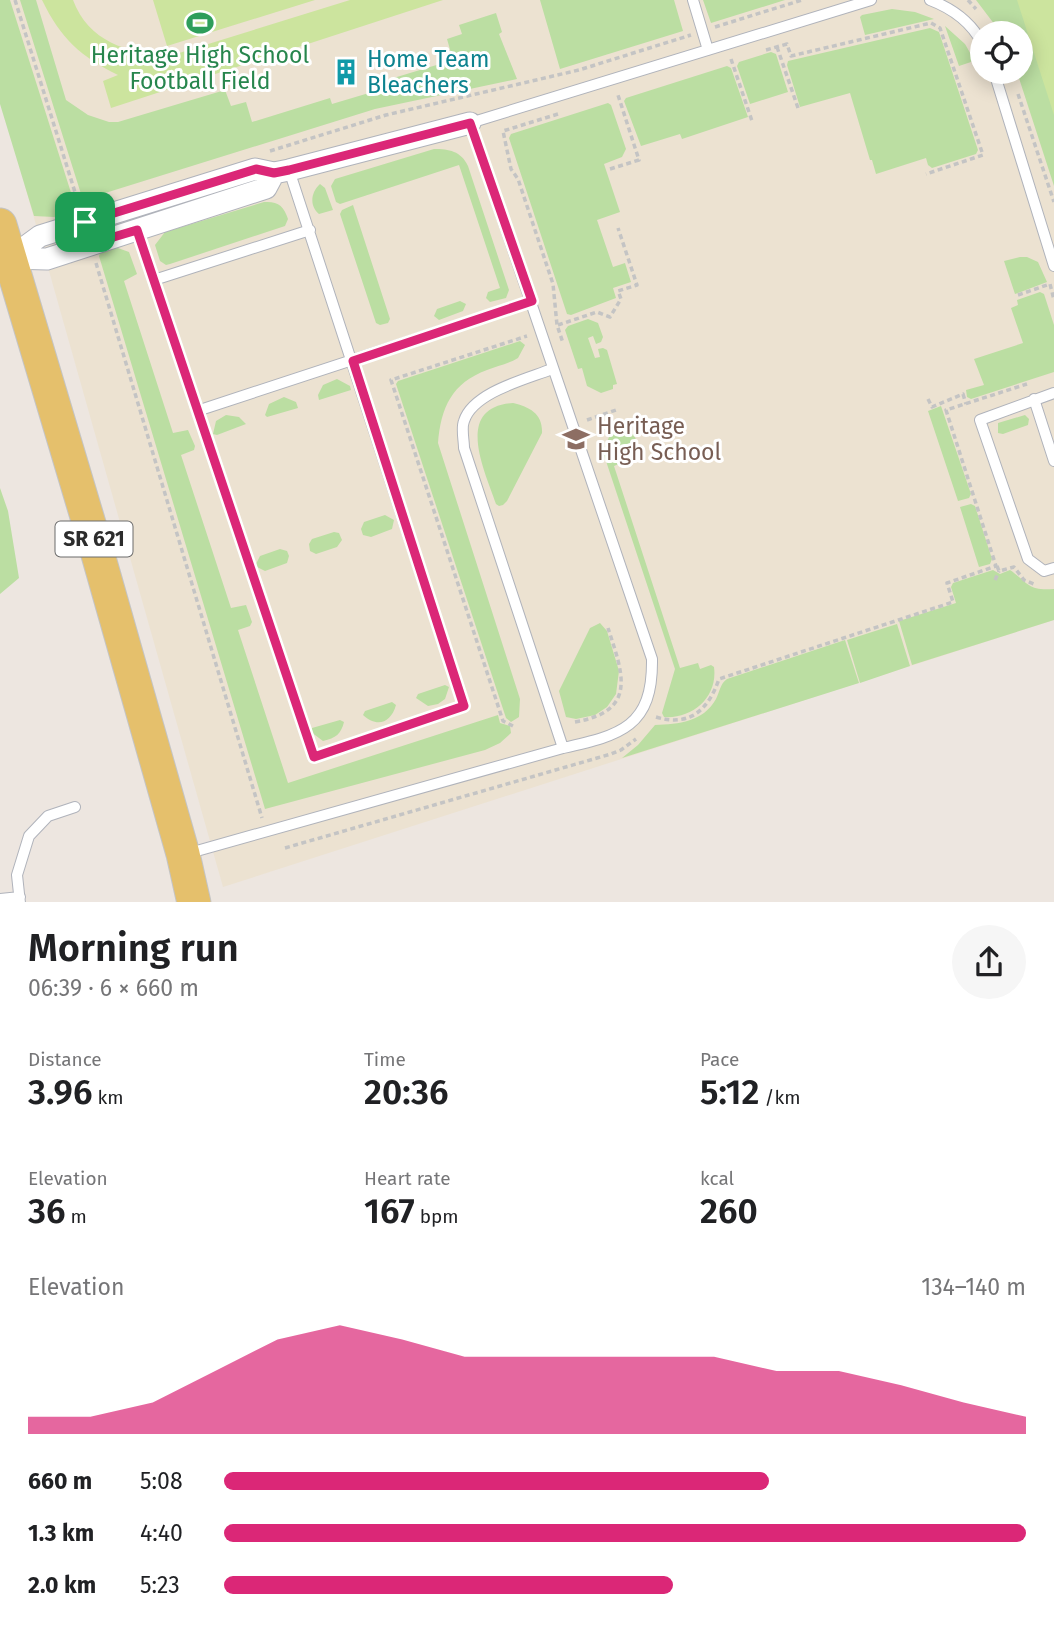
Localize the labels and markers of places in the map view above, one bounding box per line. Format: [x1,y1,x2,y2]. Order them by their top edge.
sports icon: Heritage High School Football Field [185,8,215,38]
place label: Heritage High School Football Field [91,41,309,95]
place label: Home Team Bleachers [367,45,490,99]
building icon: Home Team Bleachers [331,57,361,87]
pin [55,192,115,252]
place label: Heritage High School [597,412,722,466]
school or university icon: Heritage High School [561,424,591,454]

